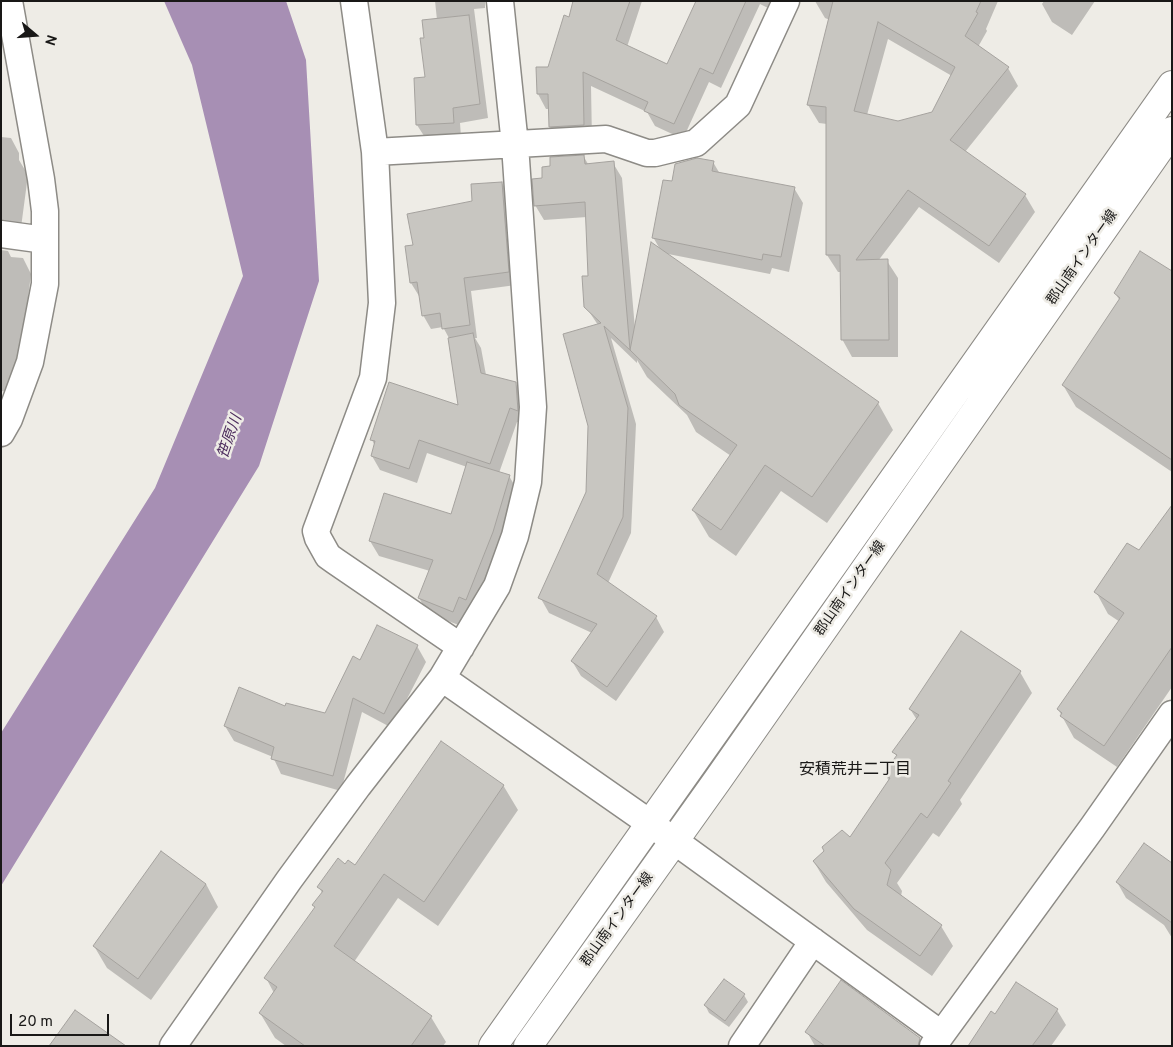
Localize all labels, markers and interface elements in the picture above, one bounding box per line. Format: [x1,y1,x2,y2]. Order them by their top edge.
north arrow [10,10,60,60]
text: N [40,32,59,47]
street label: 郡山南インター線 [1044,207,1122,309]
water label: 笹原川 [215,413,247,461]
street label: 郡山南インター線 [812,538,890,640]
district label: 安積荒井二丁目 [799,761,911,781]
street label: 郡山南インター線 [578,870,658,970]
scale bar [12,1004,111,1036]
text: 20 m [18,1013,53,1032]

